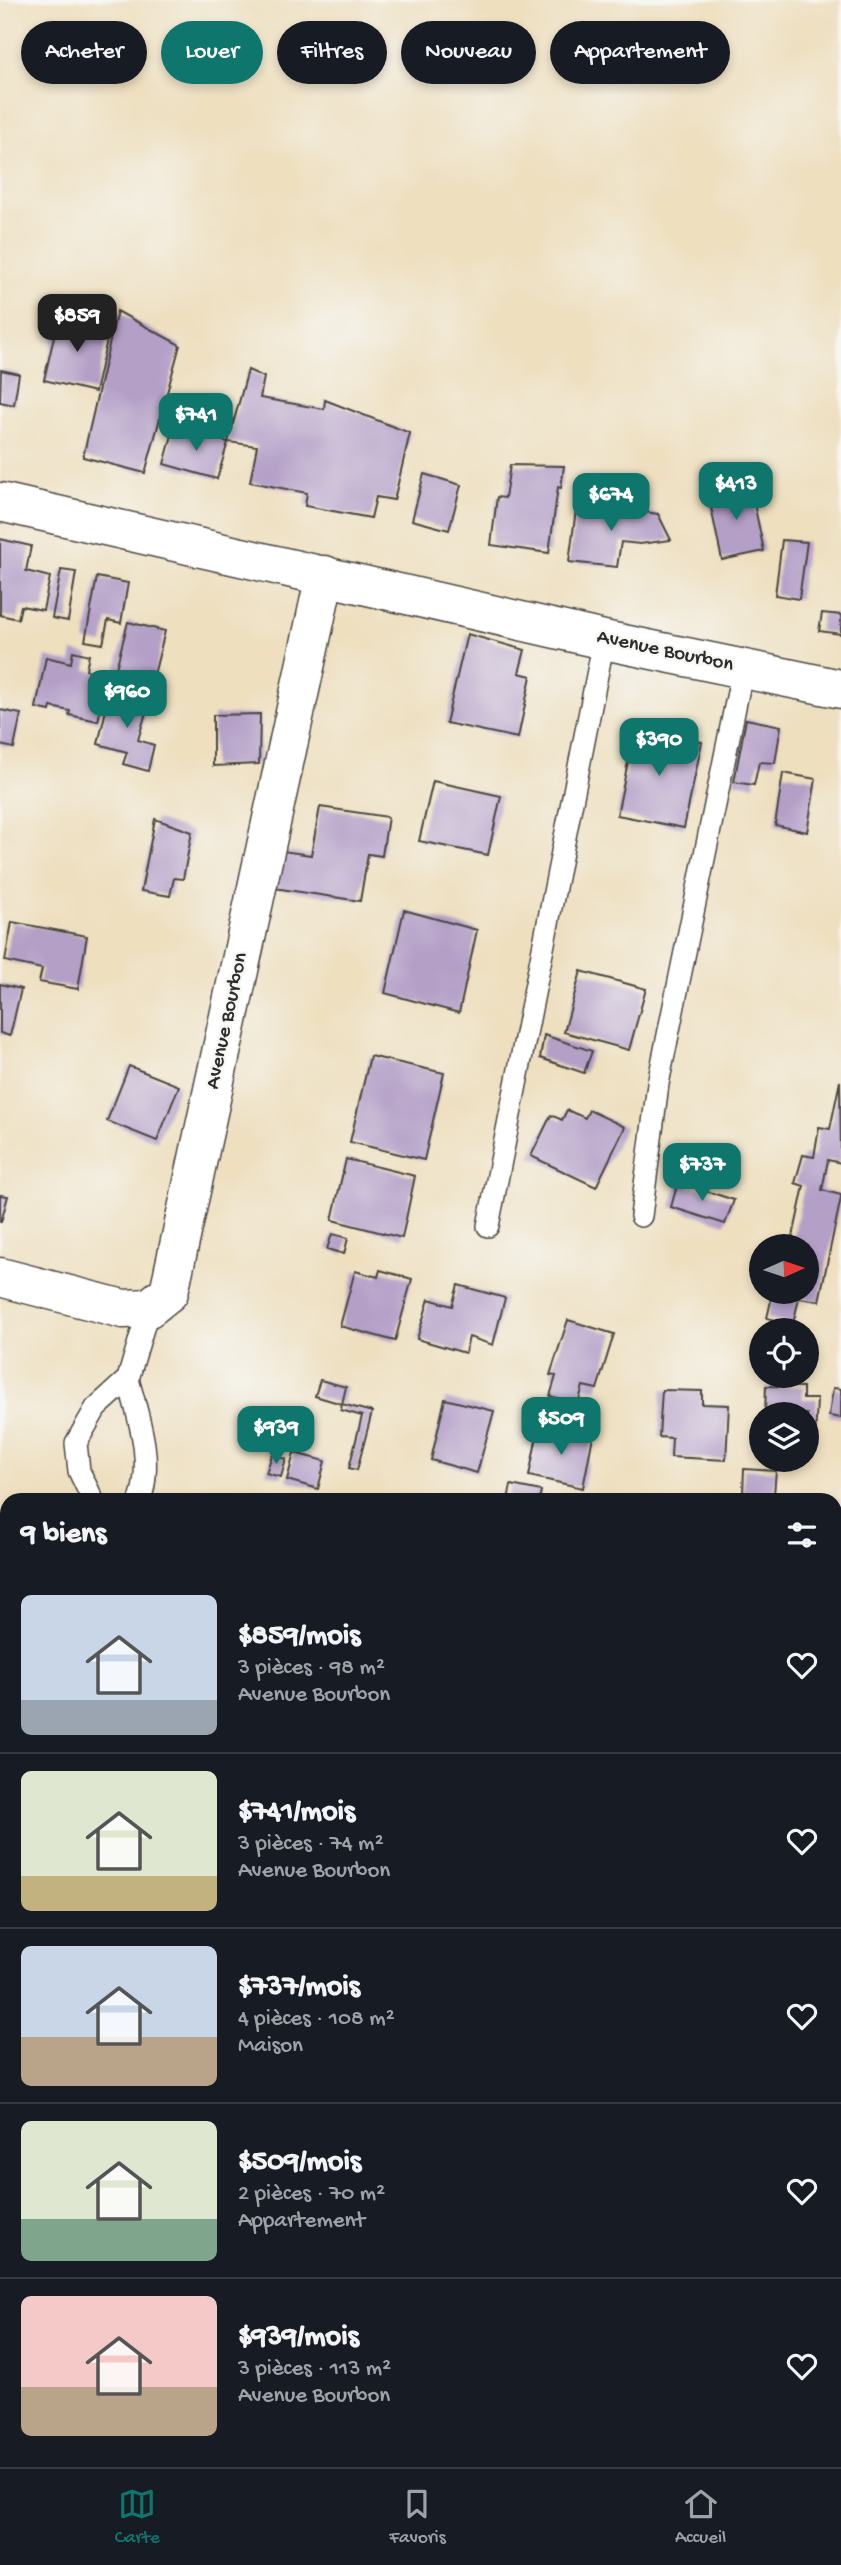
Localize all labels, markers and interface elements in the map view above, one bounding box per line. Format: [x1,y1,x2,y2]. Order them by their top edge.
chip: Acheter [21,21,147,84]
chip: Louer [161,21,263,84]
chip: Filtres [277,21,387,84]
chip: Nouveau [401,21,536,84]
chip: Appartement [550,21,730,84]
pin: $859 [36,294,118,354]
text: $859 [54,303,100,330]
pin: $741 [155,393,237,453]
text: $741 [175,402,217,429]
pin: $413 [695,462,777,522]
text: $413 [715,471,757,498]
pin: $674 [570,474,652,533]
text: $674 [589,482,633,509]
street label: Avenue Bourbon [594,625,736,679]
pin: $960 [86,670,168,730]
text: $960 [104,679,150,706]
pin: $390 [618,718,700,778]
text: $390 [636,727,682,754]
street label: Avenue Bourbon [201,950,255,1092]
pin: $737 [661,1144,743,1203]
text: $737 [679,1152,725,1179]
north arrow [749,1234,819,1304]
map controls [749,1234,819,1472]
button: locate [749,1318,819,1388]
pin: $509 [520,1398,602,1457]
button: layers [749,1402,819,1472]
pin: $939 [235,1406,317,1466]
text: $509 [537,1406,585,1433]
text: $939 [253,1415,299,1442]
icon: filters [783,1516,821,1554]
text: 9 biens [21,1518,106,1553]
text: $859/mois [238,1620,360,1655]
icon: home [77,1623,161,1707]
icon: heart [783,1646,821,1684]
text: 3 pièces · 98 m² [238,1655,385,1682]
text: Avenue Bourbon [238,1682,390,1709]
text: $741/mois [238,1796,355,1831]
icon: home [77,1799,161,1883]
icon: heart [783,1822,821,1860]
text: 3 pièces · 74 m² [238,1831,384,1858]
text: Avenue Bourbon [238,1858,390,1885]
text: $737/mois [238,1971,360,2006]
icon: home [77,1974,161,2058]
icon: heart [783,1997,821,2035]
text: 4 pièces · 108 m² [238,2006,395,2033]
text: Maison [238,2033,303,2060]
text: $509/mois [238,2146,361,2181]
icon: home [77,2149,161,2233]
icon: heart [783,2172,821,2210]
text: 2 pièces · 70 m² [238,2181,385,2208]
text: Appartement [238,2208,365,2235]
text: $939/mois [238,2321,359,2356]
icon: home [77,2324,161,2408]
icon: heart [783,2347,821,2385]
text: 3 pièces · 113 m² [238,2356,391,2383]
text: Avenue Bourbon [238,2383,390,2410]
tab: Carte [115,2485,160,2550]
tab: Favoris [389,2485,446,2550]
tab: Accueil [675,2485,726,2550]

